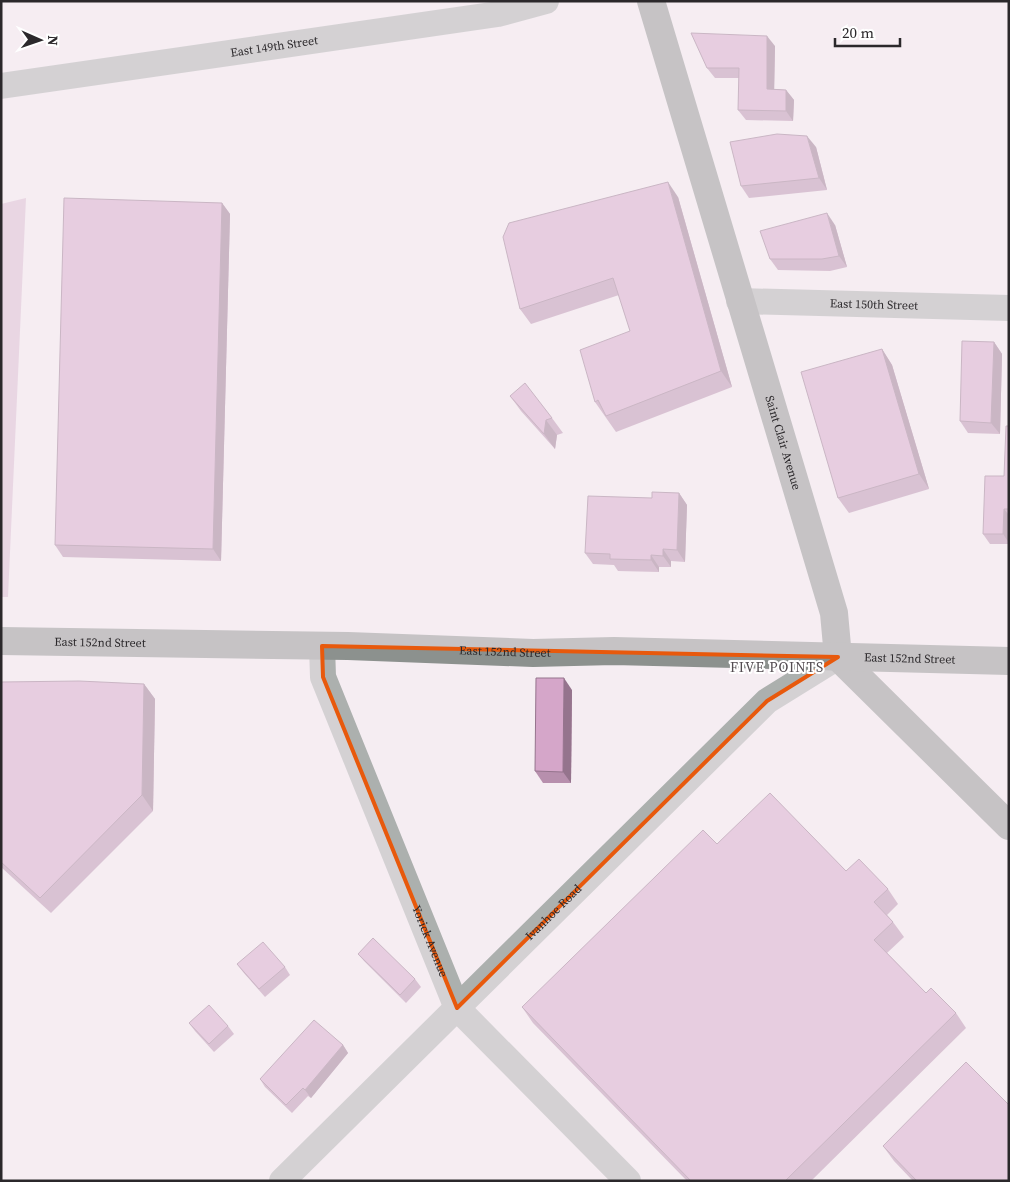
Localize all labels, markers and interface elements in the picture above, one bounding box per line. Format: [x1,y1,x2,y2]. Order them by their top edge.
north arrow [15,15,65,65]
scale bar [835,15,900,47]
text: 20 m [842,22,874,43]
street label: East 149th Street [229,32,319,61]
text: N [43,35,63,46]
street label: East 150th Street [830,295,918,314]
street label: Saint Clair Avenue [761,394,805,492]
street label: East 152nd Street [54,634,146,651]
street label: East 152nd Street [459,642,551,661]
street label: East 152nd Street [864,649,956,668]
district label: FIVE POINTS [730,657,824,677]
street label: Ivanhoe Road [522,881,585,944]
street label: Yorick Avenue [408,903,452,980]

